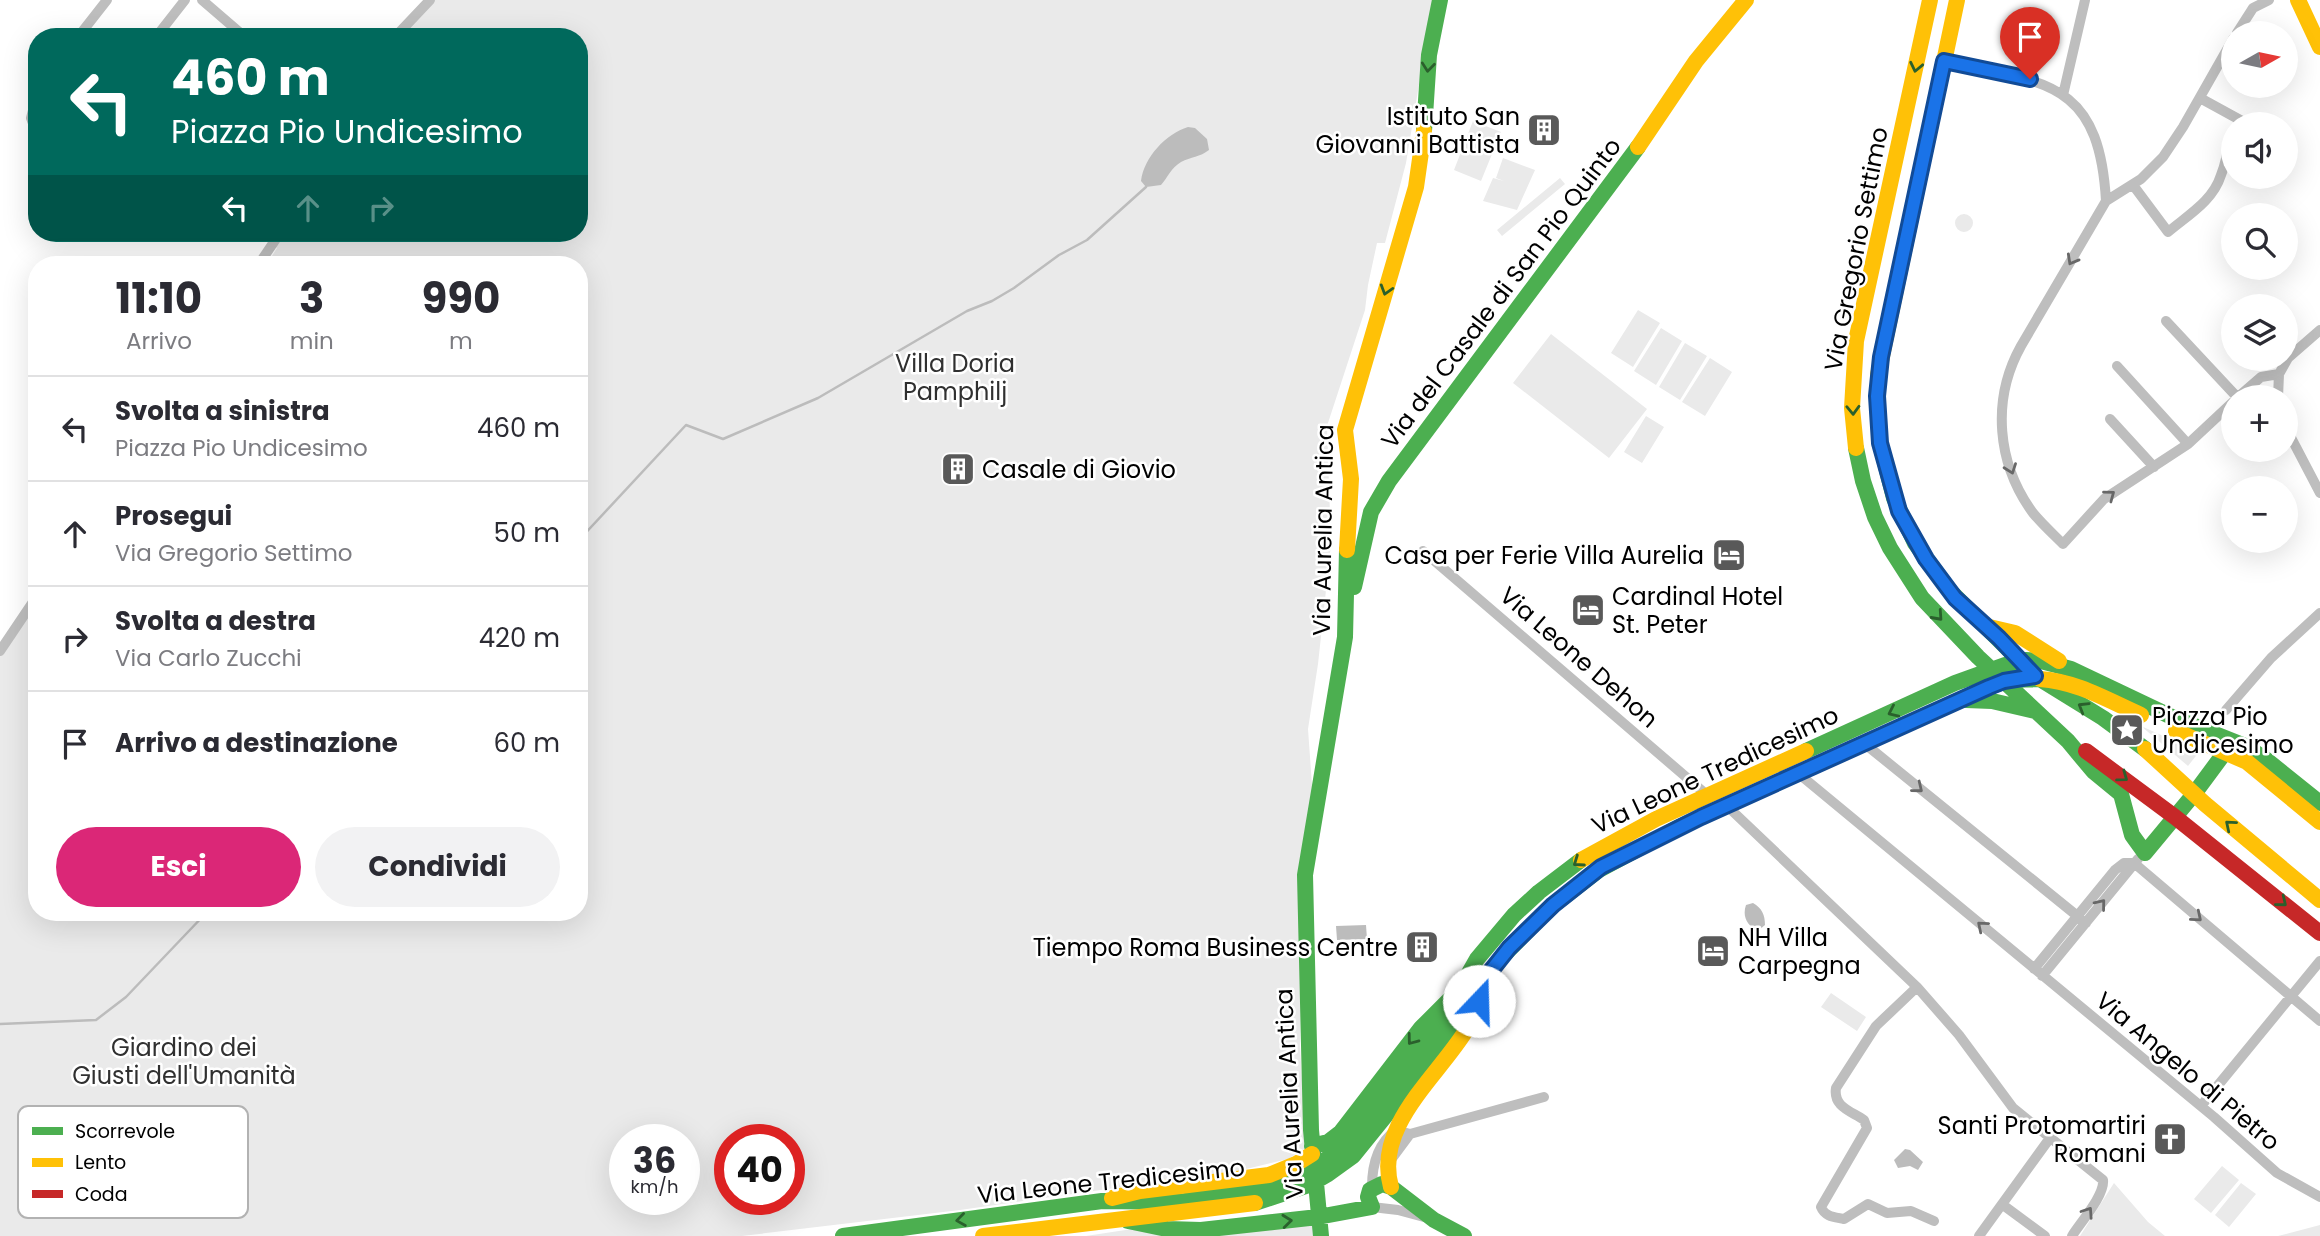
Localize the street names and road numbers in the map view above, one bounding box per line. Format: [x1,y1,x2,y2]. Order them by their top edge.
street label: Via Gregorio Settimo [1816,124,1896,374]
street label: Via del Casale di San Pio Quinto [1373,131,1629,455]
street label: Via Aurelia Antica [1305,424,1341,636]
street label: Via Leone Dehon [1493,579,1665,735]
street label: Via Leone Tredicesimo [1586,698,1844,842]
street label: Via Angelo di Pietro [2089,984,2287,1158]
street label: Via Aurelia Antica [1267,988,1311,1200]
street label: Via Leone Tredicesimo [976,1151,1246,1211]

